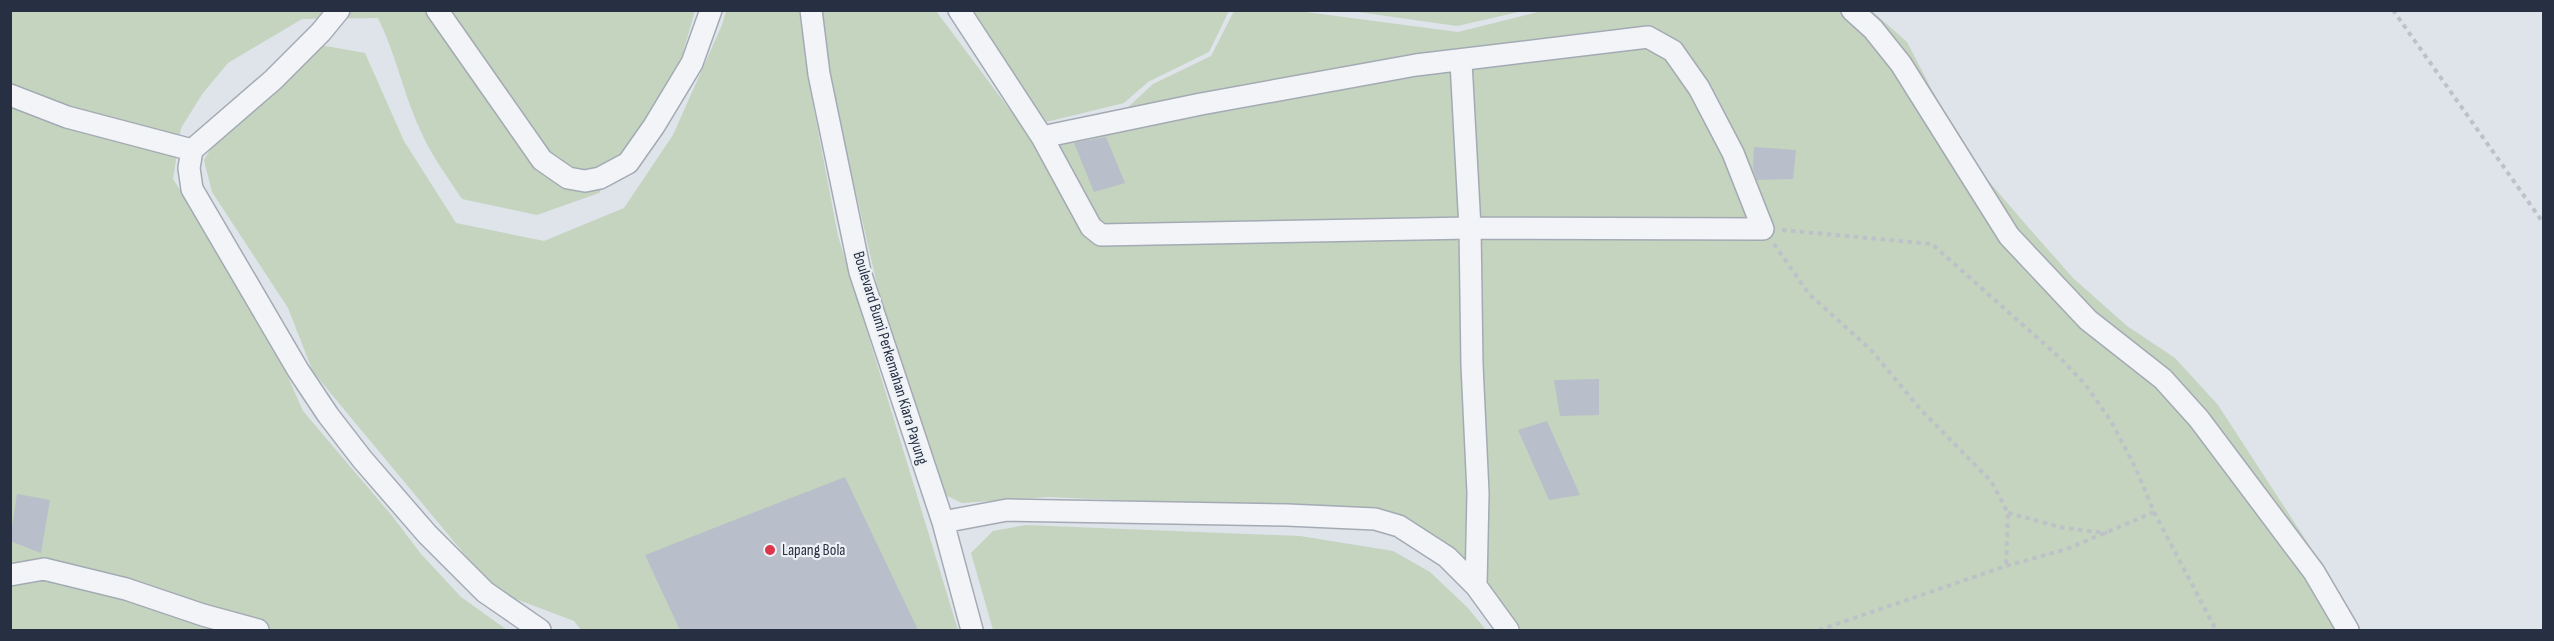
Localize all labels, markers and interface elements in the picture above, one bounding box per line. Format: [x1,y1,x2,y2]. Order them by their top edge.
street label: Boulevard Bumi Perkemahan Kiara Payung [848,249,932,467]
place label: Lapang Bola [782,541,846,560]
marker: Lapang Bola [763,543,777,557]

